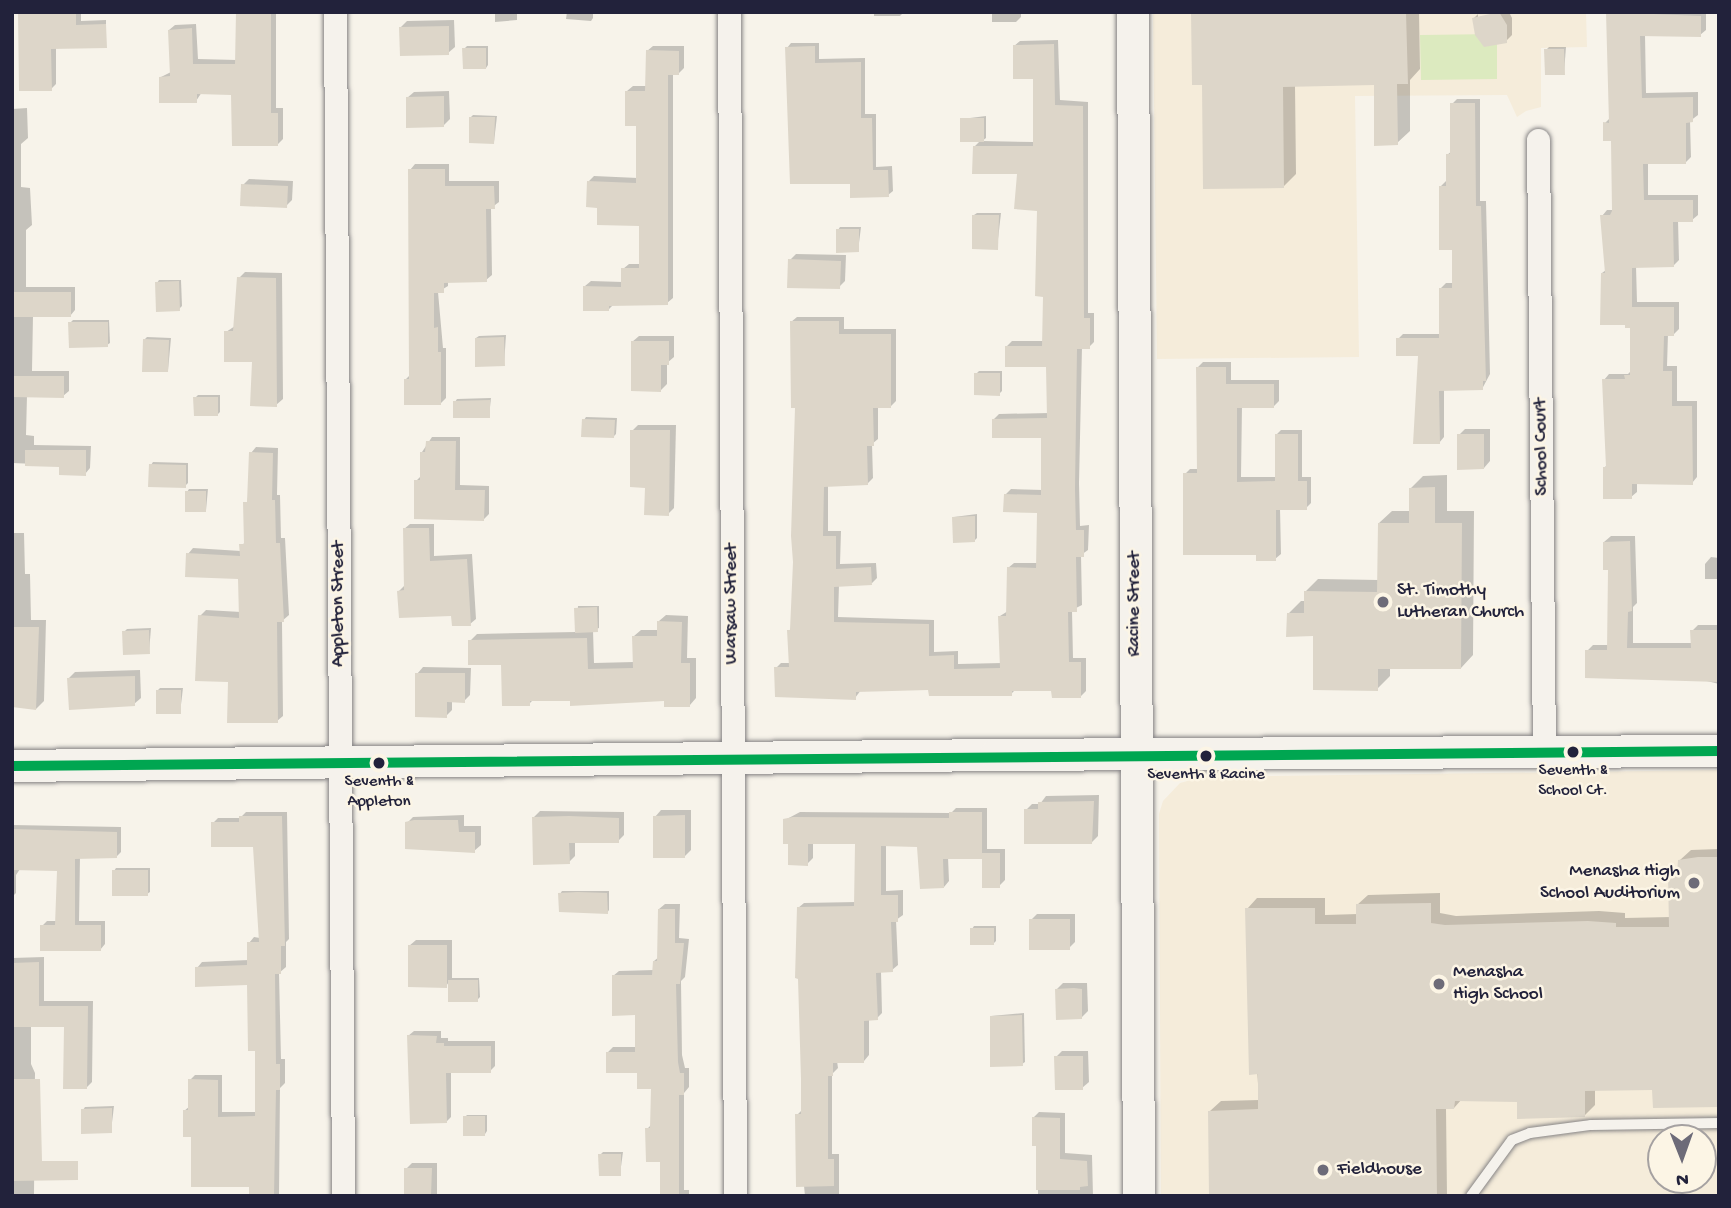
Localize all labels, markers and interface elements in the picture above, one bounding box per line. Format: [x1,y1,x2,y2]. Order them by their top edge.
street label: School Court [1530,398,1554,496]
street label: Appleton Street [328,541,350,667]
street label: Warsaw Street [721,544,743,664]
street label: Racine Street [1124,551,1146,657]
place label: St. Timothy Lutheran Church [1397,580,1524,624]
marker: St. Timothy Lutheran Church [1375,594,1391,610]
marker: Seventh & School Ct. [1566,745,1580,759]
marker: Seventh & Racine [1199,749,1213,763]
marker: Seventh & Appleton [372,756,386,770]
place label: Seventh & School Ct. [1538,762,1608,802]
place label: Seventh & Racine [1147,766,1265,786]
place label: Seventh & Appleton [345,773,413,813]
place label: Menasha High School Auditorium [1540,861,1680,905]
marker: Menasha High School Auditorium [1686,875,1702,891]
place label: Menasha High School [1453,962,1543,1006]
marker: Menasha High School [1431,976,1447,992]
north arrow [1647,1124,1717,1194]
place label: Fieldhouse [1337,1159,1422,1181]
marker: Fieldhouse [1315,1162,1331,1178]
text: N [1676,1167,1689,1190]

